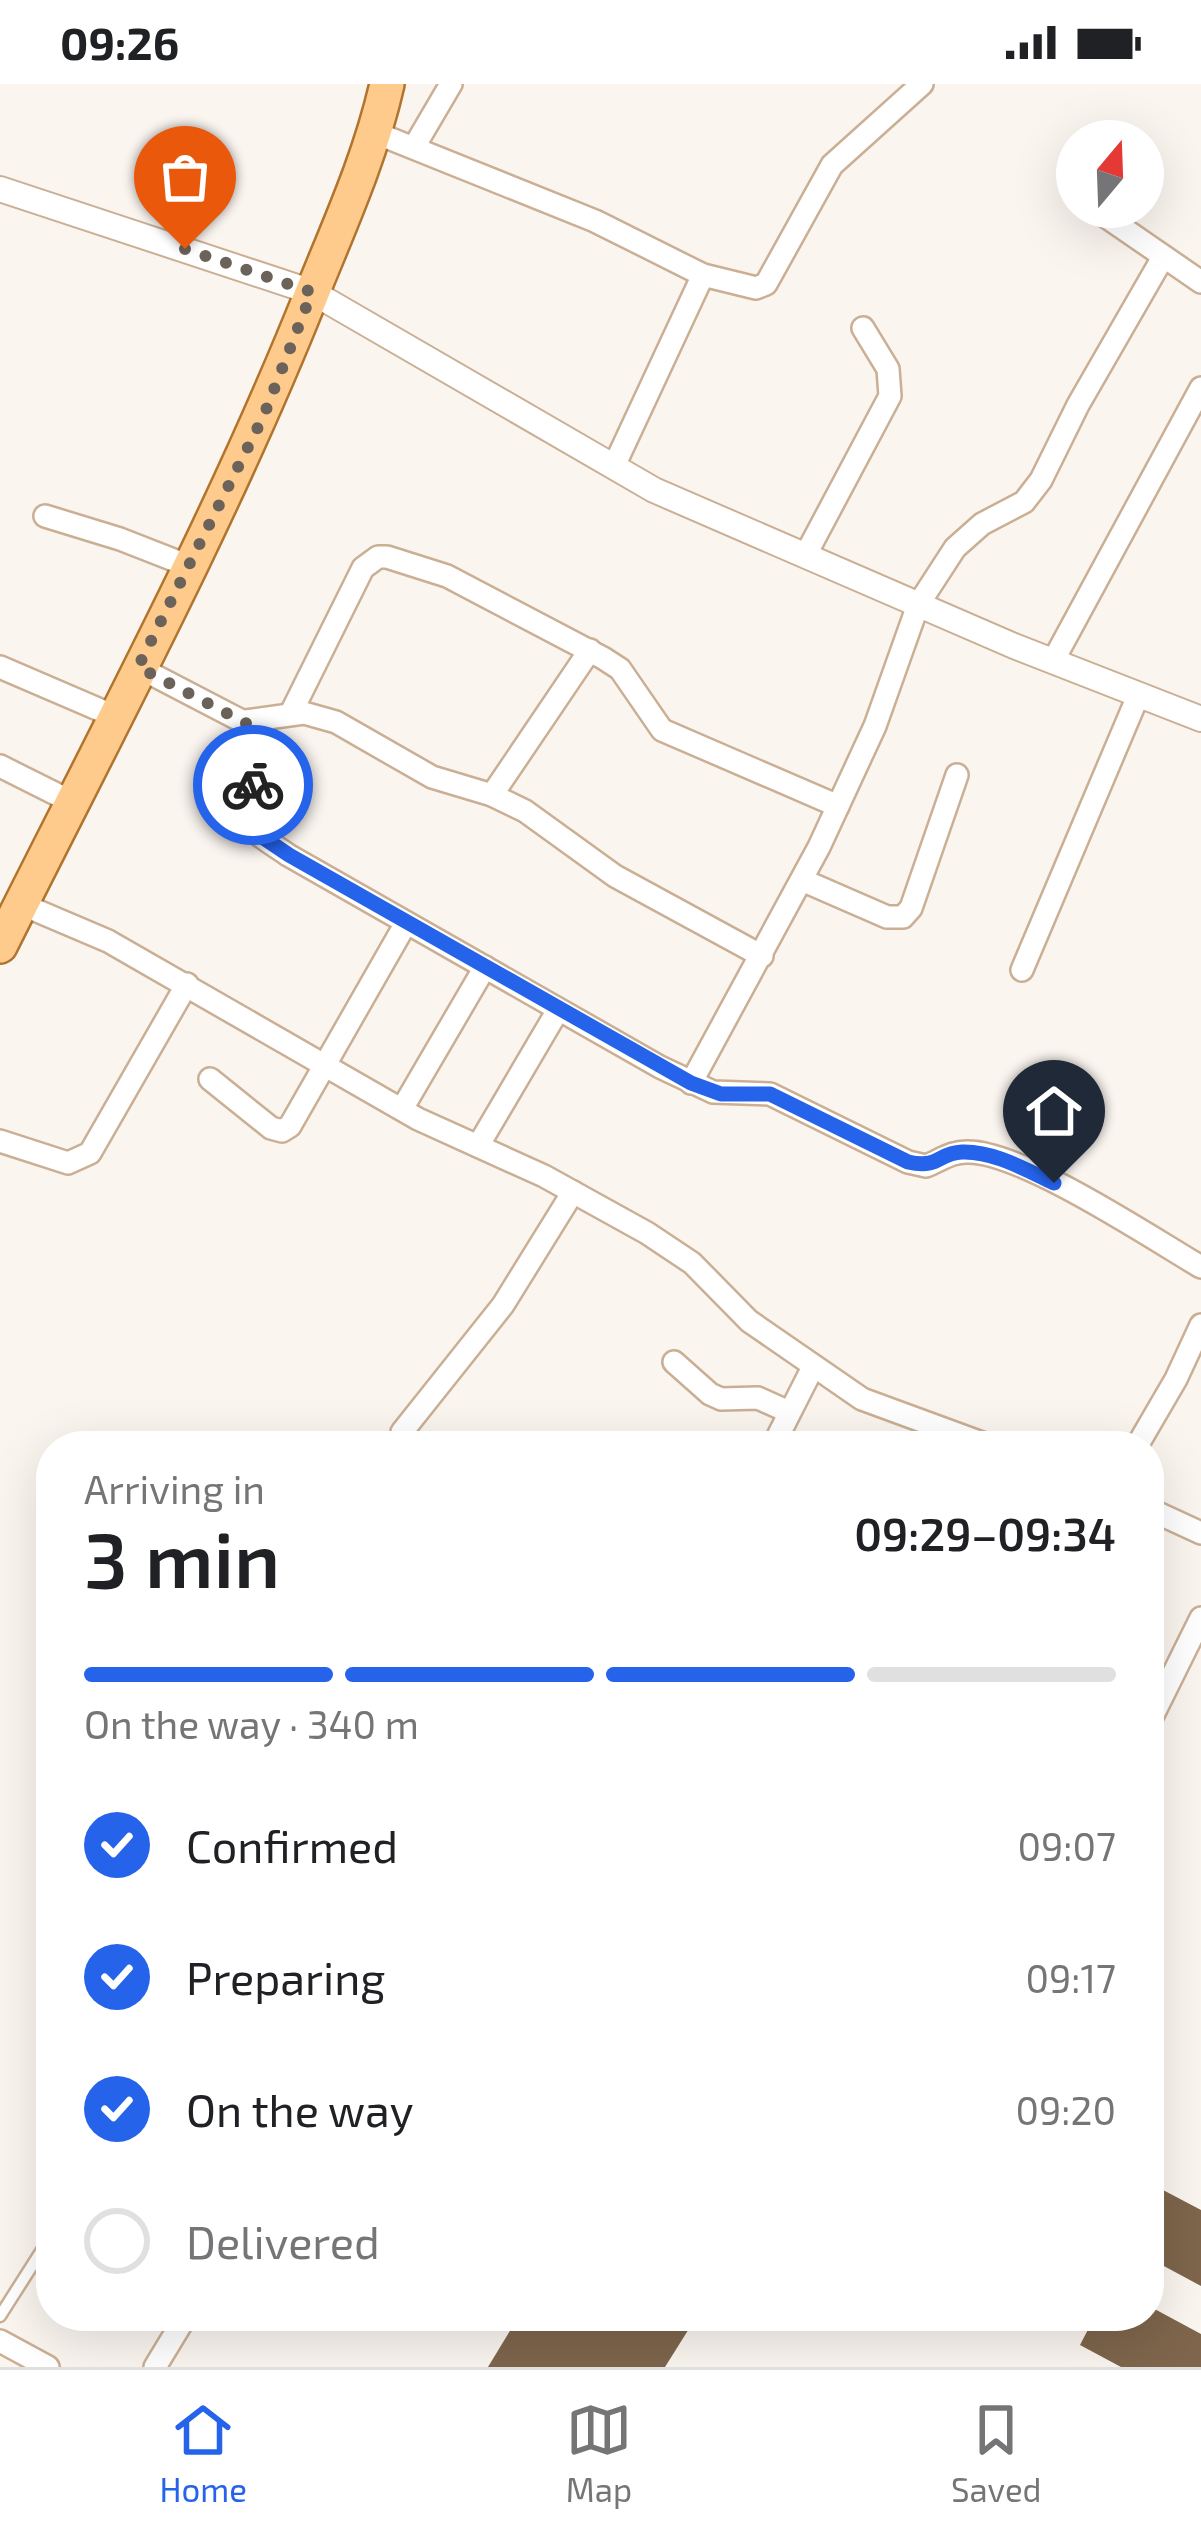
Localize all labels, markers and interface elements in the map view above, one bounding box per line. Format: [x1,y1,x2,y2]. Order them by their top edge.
text: 09:26 [60,15,179,69]
north arrow [1056,120,1164,228]
map controls [1056,120,1164,228]
pin [134,126,236,249]
icon: bag [152,144,218,210]
courier [193,725,313,845]
icon: bike [220,752,286,818]
pin [1003,1060,1105,1183]
icon: home [1021,1078,1087,1144]
text: Arriving in [84,1465,265,1512]
text: 09:29–09:34 [854,1506,1116,1560]
text: 3 min [84,1510,280,1604]
text: On the way · 340 m [84,1700,419,1747]
icon: check [84,1812,150,1878]
text: Confirmed [186,1818,398,1872]
text: 09:07 [1017,1822,1116,1869]
icon: check [84,1944,150,2010]
text: Preparing [186,1950,385,2004]
text: 09:17 [1025,1954,1116,2001]
icon: check [84,2076,150,2142]
text: On the way [186,2082,413,2136]
text: 09:20 [1016,2086,1116,2133]
text: Delivered [186,2214,380,2268]
tab: Home [159,2397,247,2509]
tab: Map [566,2397,632,2509]
tab: Saved [951,2397,1042,2509]

